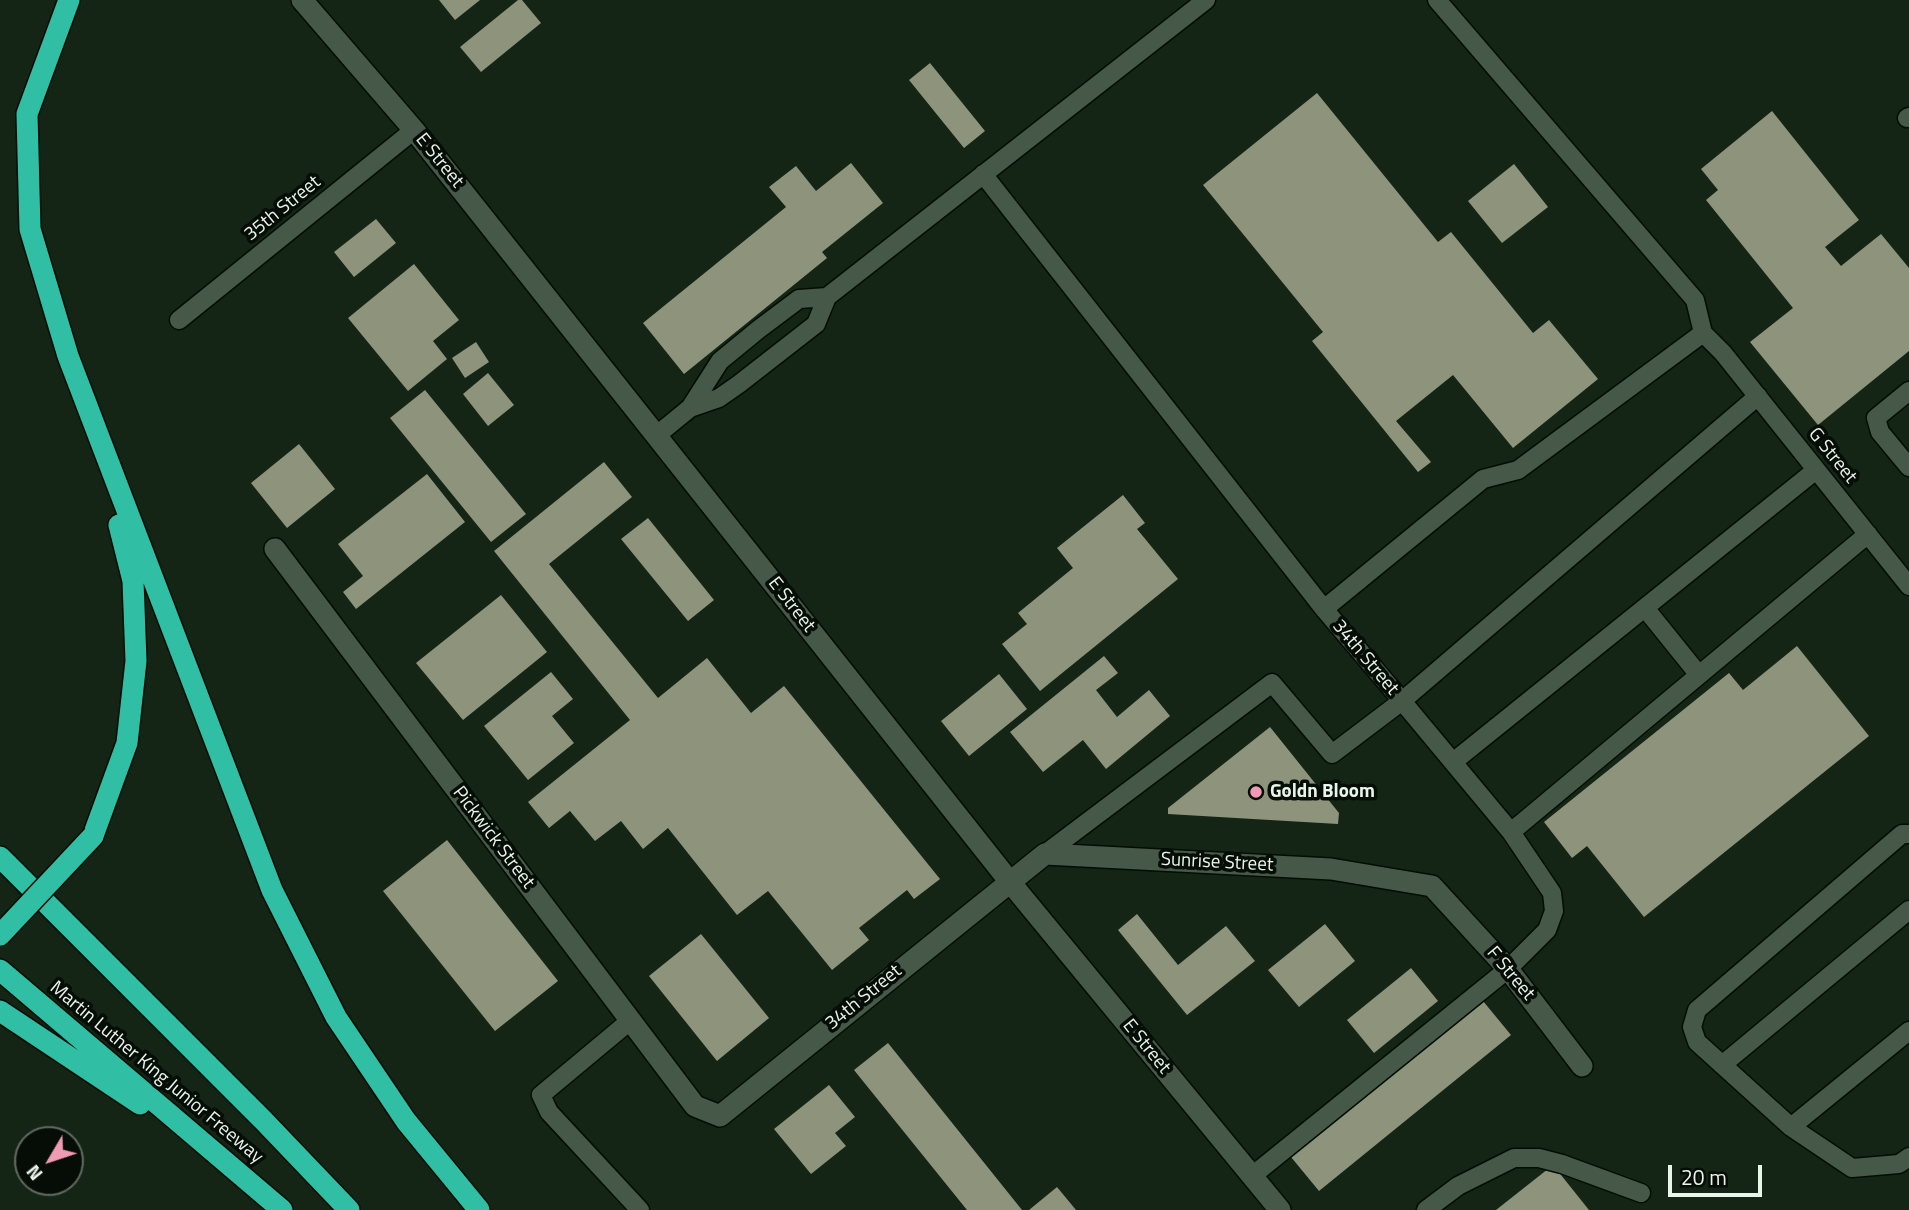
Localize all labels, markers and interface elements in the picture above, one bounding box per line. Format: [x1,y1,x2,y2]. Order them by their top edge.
street label: E Street [410,129,468,193]
street label: 35th Street [240,171,326,247]
street label: G Street [1803,424,1861,488]
street label: E Street [762,573,820,637]
street label: 34th Street [1327,616,1403,700]
place label: Goldn Bloom [1270,781,1375,803]
street label: Pickwick Street [447,782,539,894]
marker: Goldn Bloom [1248,784,1264,800]
street label: Sunrise Street [1160,849,1274,877]
street label: F Street [1481,942,1539,1006]
street label: 34th Street [821,960,907,1036]
street label: Martin Luther King Junior Freeway [45,977,267,1169]
street label: E Street [1117,1015,1175,1079]
north arrow [14,1126,84,1196]
scale bar [1671,1150,1766,1194]
text: N [18,1159,49,1188]
text: 20 m [1681,1161,1727,1193]

